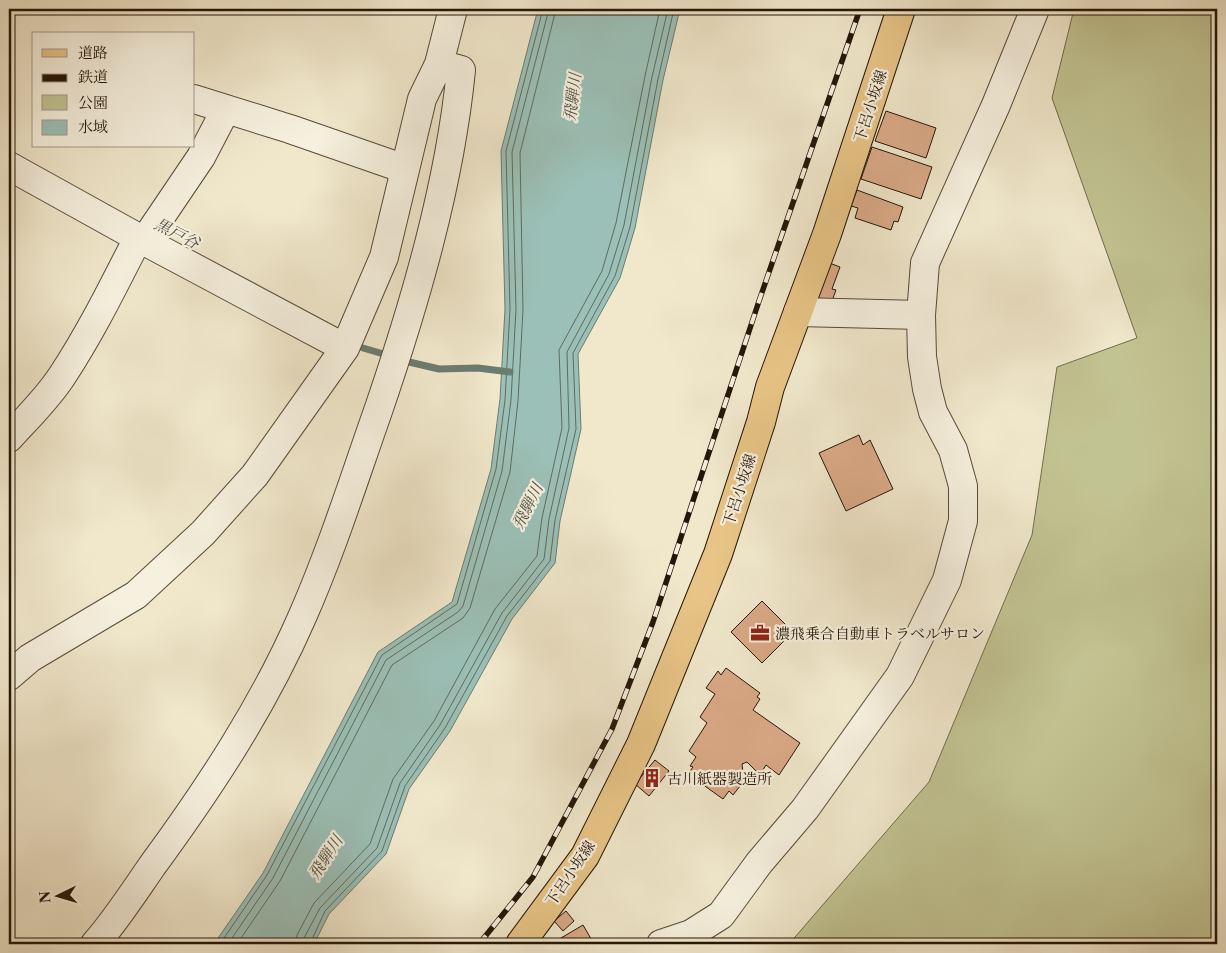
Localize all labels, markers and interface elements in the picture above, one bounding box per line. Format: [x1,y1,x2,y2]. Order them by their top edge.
legend [32,32,195,148]
text: 道路 [78,43,108,62]
text: 鉄道 [78,67,108,86]
street label: 下呂小坂線 [849,67,891,145]
water label: 飛騨川 [559,70,585,122]
text: 公園 [78,93,108,112]
text: 水域 [78,117,108,136]
water label: 黒戸谷 [151,213,204,253]
street label: 下呂小坂線 [718,451,760,529]
water label: 飛騨川 [507,478,548,532]
office icon: 濃飛乗合自動車トラベルサロン [749,622,771,644]
place label: 濃飛乗合自動車トラベルサロン [775,624,985,643]
building icon: 古川紙器製造所 [641,767,663,789]
place label: 古川紙器製造所 [667,769,772,788]
water label: 飛騨川 [304,830,348,883]
street label: 下呂小坂線 [541,837,599,909]
north arrow [32,870,82,920]
text: N [36,890,55,904]

